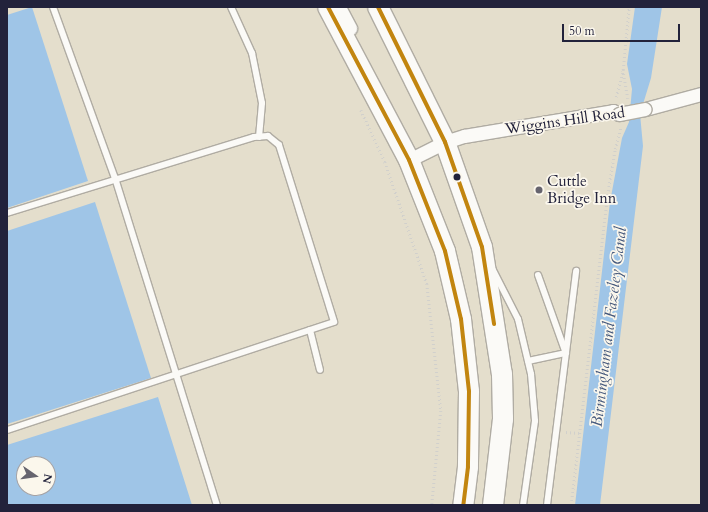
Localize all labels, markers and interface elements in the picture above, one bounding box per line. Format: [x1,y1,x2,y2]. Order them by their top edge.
scale bar [564,16,682,42]
text: 50 m [569,23,595,39]
street label: Wiggins Hill Road [504,104,626,138]
unlabelled marker [452,172,462,182]
place label: Cuttle Bridge Inn [547,172,616,207]
marker: Cuttle Bridge Inn [534,185,544,195]
water label: Birmingham and Fazeley Canal [587,226,631,428]
north arrow [16,456,56,496]
text: N [39,472,56,485]

